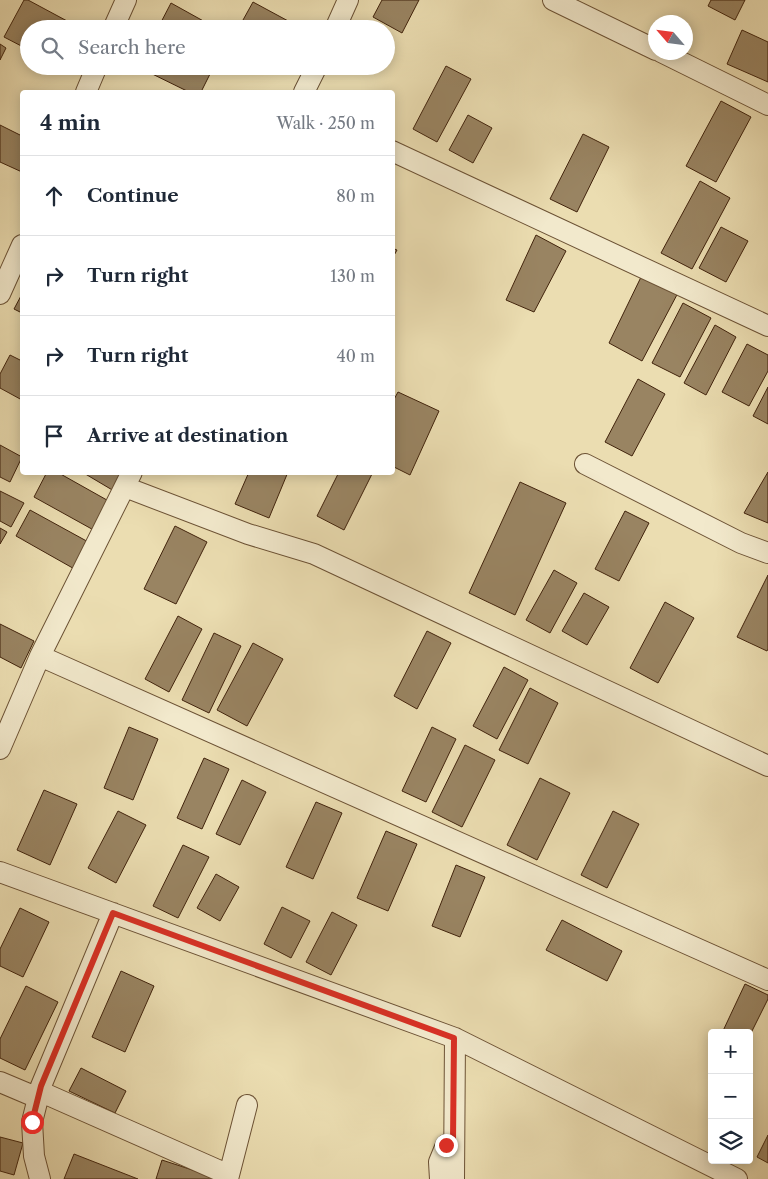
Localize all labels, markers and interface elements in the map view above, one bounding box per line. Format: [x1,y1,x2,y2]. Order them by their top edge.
north arrow [648,15,693,60]
search box [20,20,395,75]
icon: search [38,34,66,62]
text: Search here [78,36,186,59]
text: 4 min [40,110,101,135]
text: Walk · 250 m [277,113,375,133]
icon: ahead [40,182,68,210]
text: Continue [87,184,179,207]
text: 80 m [336,186,375,206]
icon: right [40,262,68,290]
text: Turn right [87,264,188,287]
text: 130 m [330,266,375,286]
icon: right [40,342,68,370]
text: Turn right [87,344,188,367]
text: 40 m [336,346,375,366]
icon: arrive [40,422,68,450]
text: Arrive at destination [87,424,288,447]
map controls [708,1029,753,1164]
button: + [708,1029,753,1074]
button: − [708,1074,753,1119]
route start [21,1111,44,1134]
button: layers [708,1119,753,1164]
route end [435,1134,458,1157]

